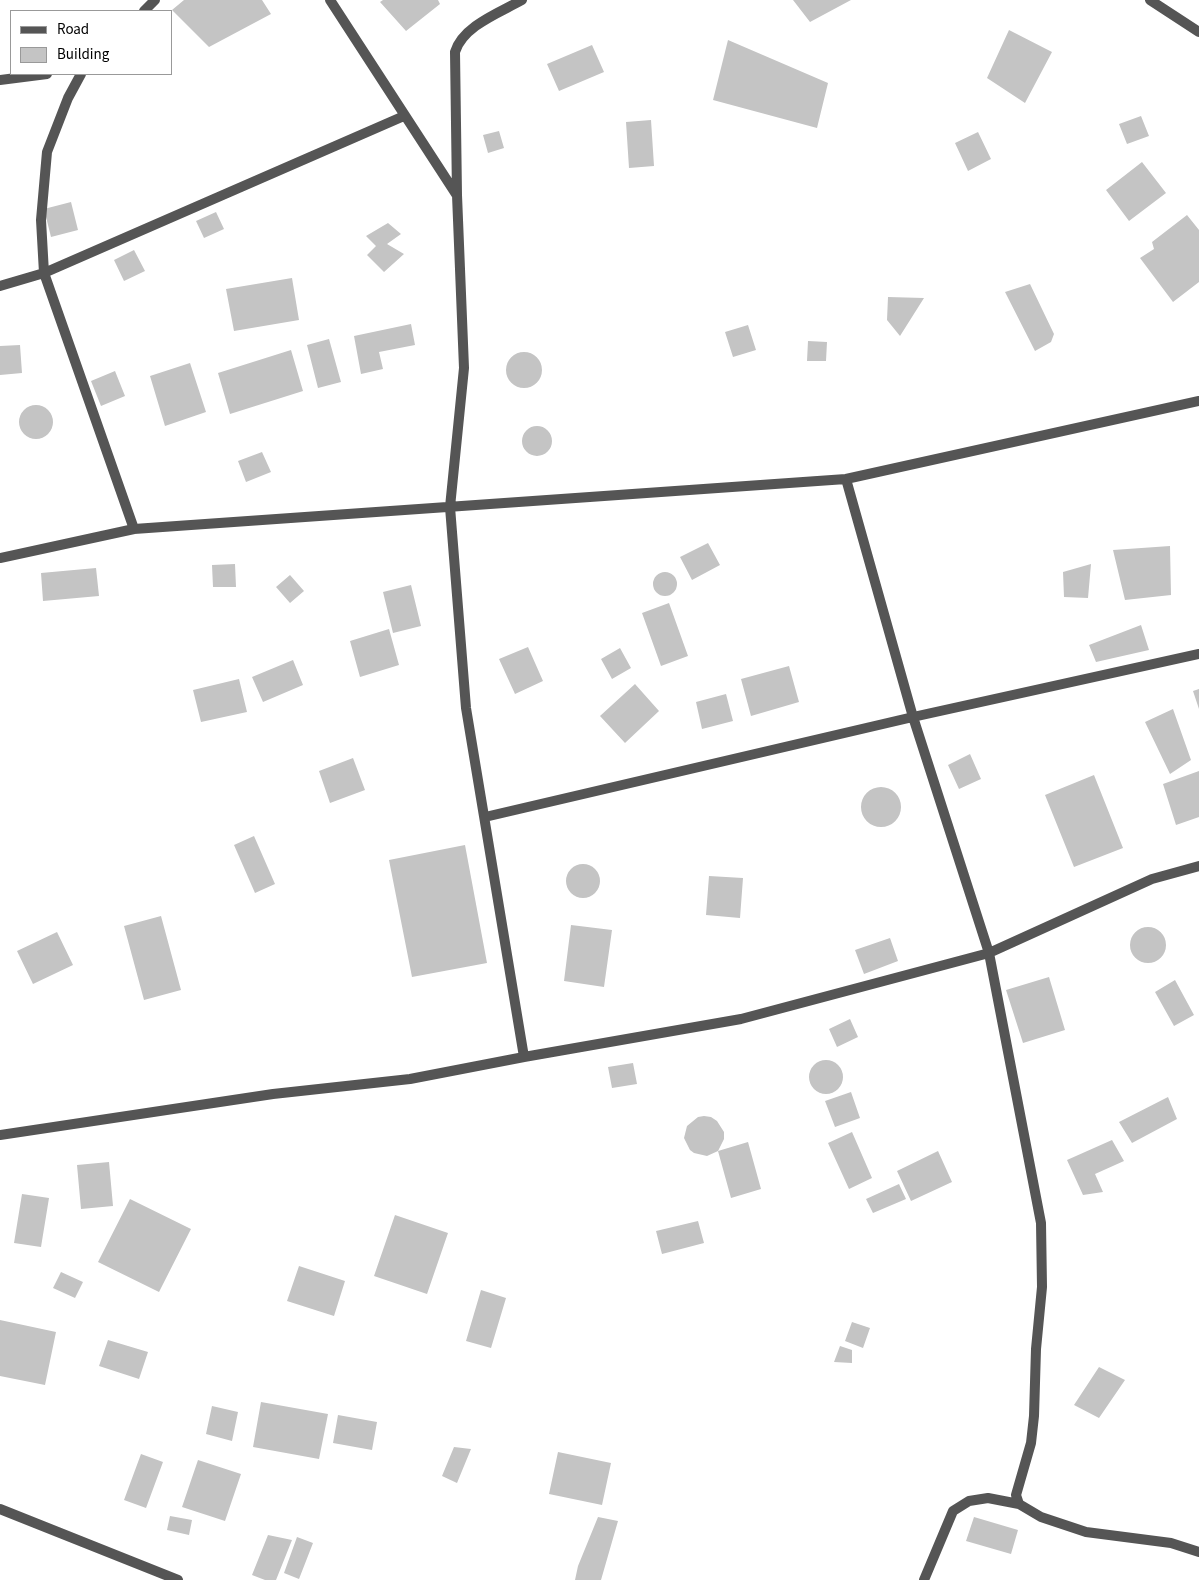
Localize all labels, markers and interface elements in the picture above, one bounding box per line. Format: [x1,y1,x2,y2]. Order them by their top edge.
legend [10,10,172,75]
text: Road [57,19,89,40]
text: Building [57,44,109,65]

